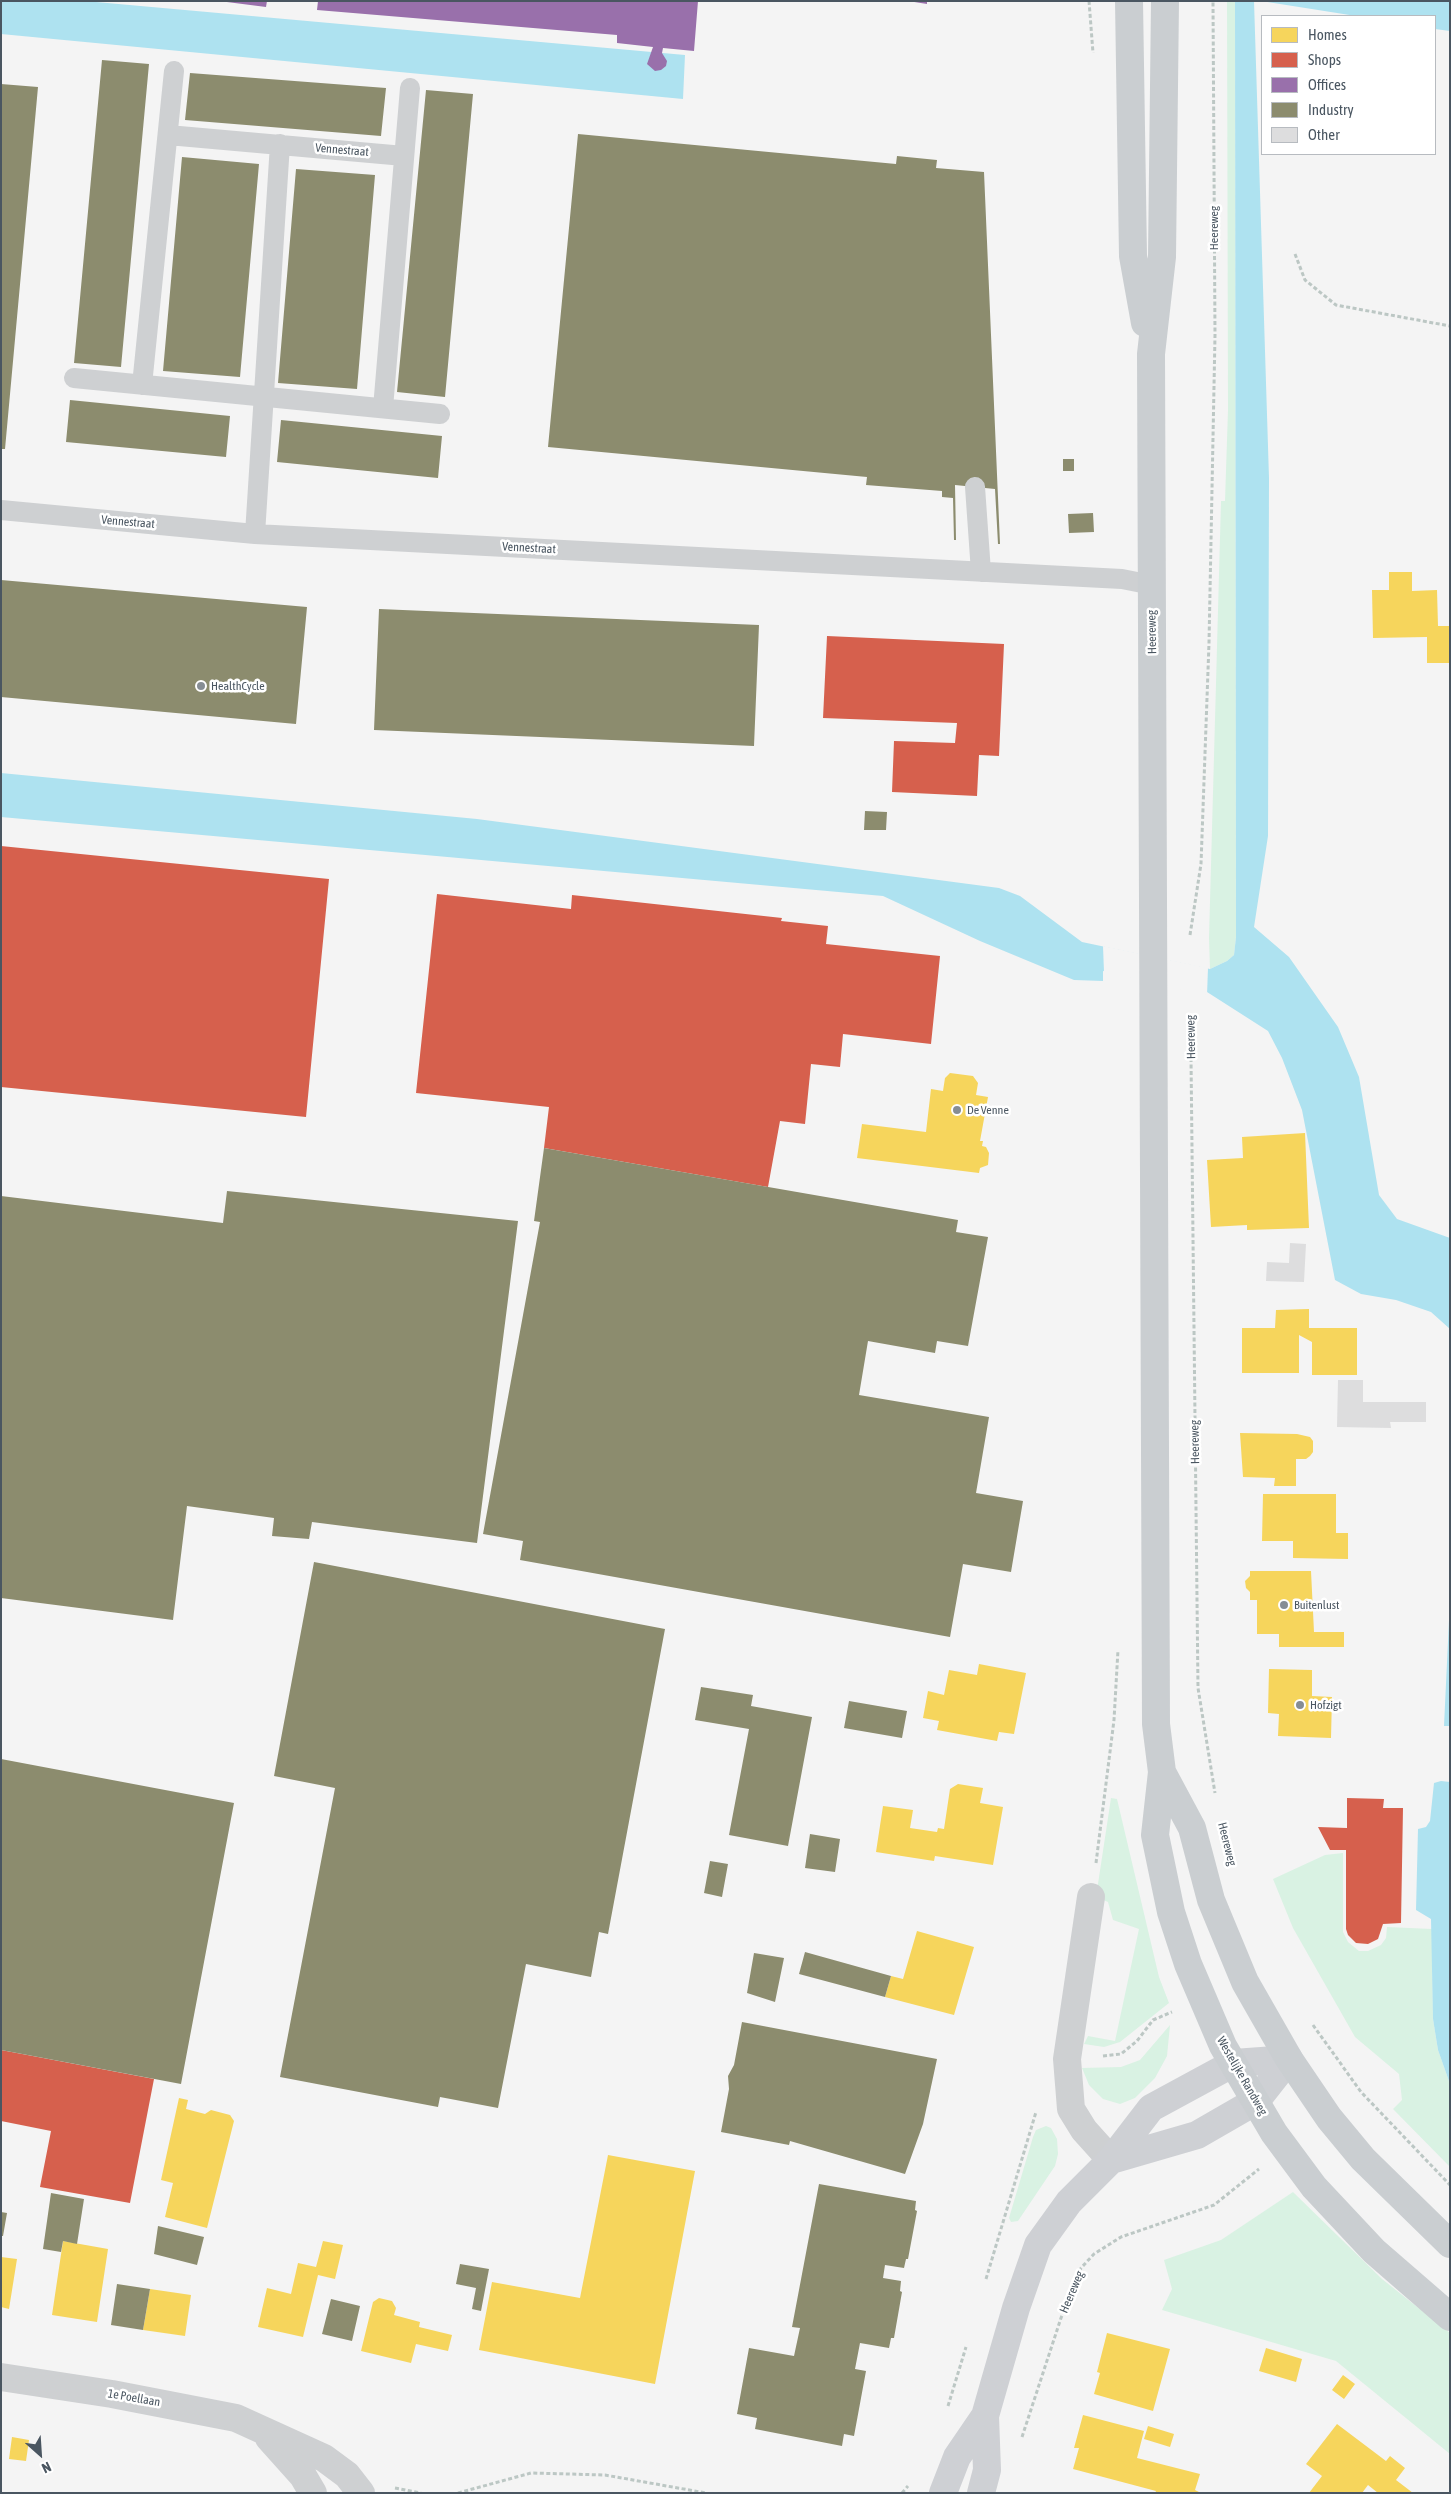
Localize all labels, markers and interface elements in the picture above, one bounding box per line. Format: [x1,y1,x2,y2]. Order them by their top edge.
legend [1261,15,1436,155]
text: Homes [1308,26,1347,43]
text: Shops [1308,51,1341,68]
text: Offices [1308,76,1346,93]
text: Industry [1308,101,1354,118]
text: Other [1308,126,1340,143]
street label: Vennestraat [315,140,369,160]
street label: Heereweg [1207,206,1221,250]
street label: Vennestraat [101,512,155,532]
street label: Vennestraat [502,539,556,557]
street label: Heereweg [1144,610,1160,654]
place label: HealthCycle [211,679,265,693]
marker: HealthCycle [195,680,207,692]
street label: Heereweg [1183,1015,1199,1059]
place label: De Venne [967,1103,1009,1117]
marker: De Venne [951,1104,963,1116]
street label: Heereweg [1187,1420,1203,1464]
place label: Buitenlust [1294,1598,1340,1612]
marker: Buitenlust [1278,1599,1290,1611]
place label: Hofzigt [1310,1698,1342,1712]
marker: Hofzigt [1294,1699,1306,1711]
street label: Heereweg [1215,1821,1239,1867]
street label: Westelijke Randweg [1214,2034,1270,2118]
street label: Heereweg [1057,2269,1087,2315]
street label: 1e Poellaan [107,2386,161,2410]
north arrow [15,2429,65,2479]
text: N [39,2458,54,2476]

